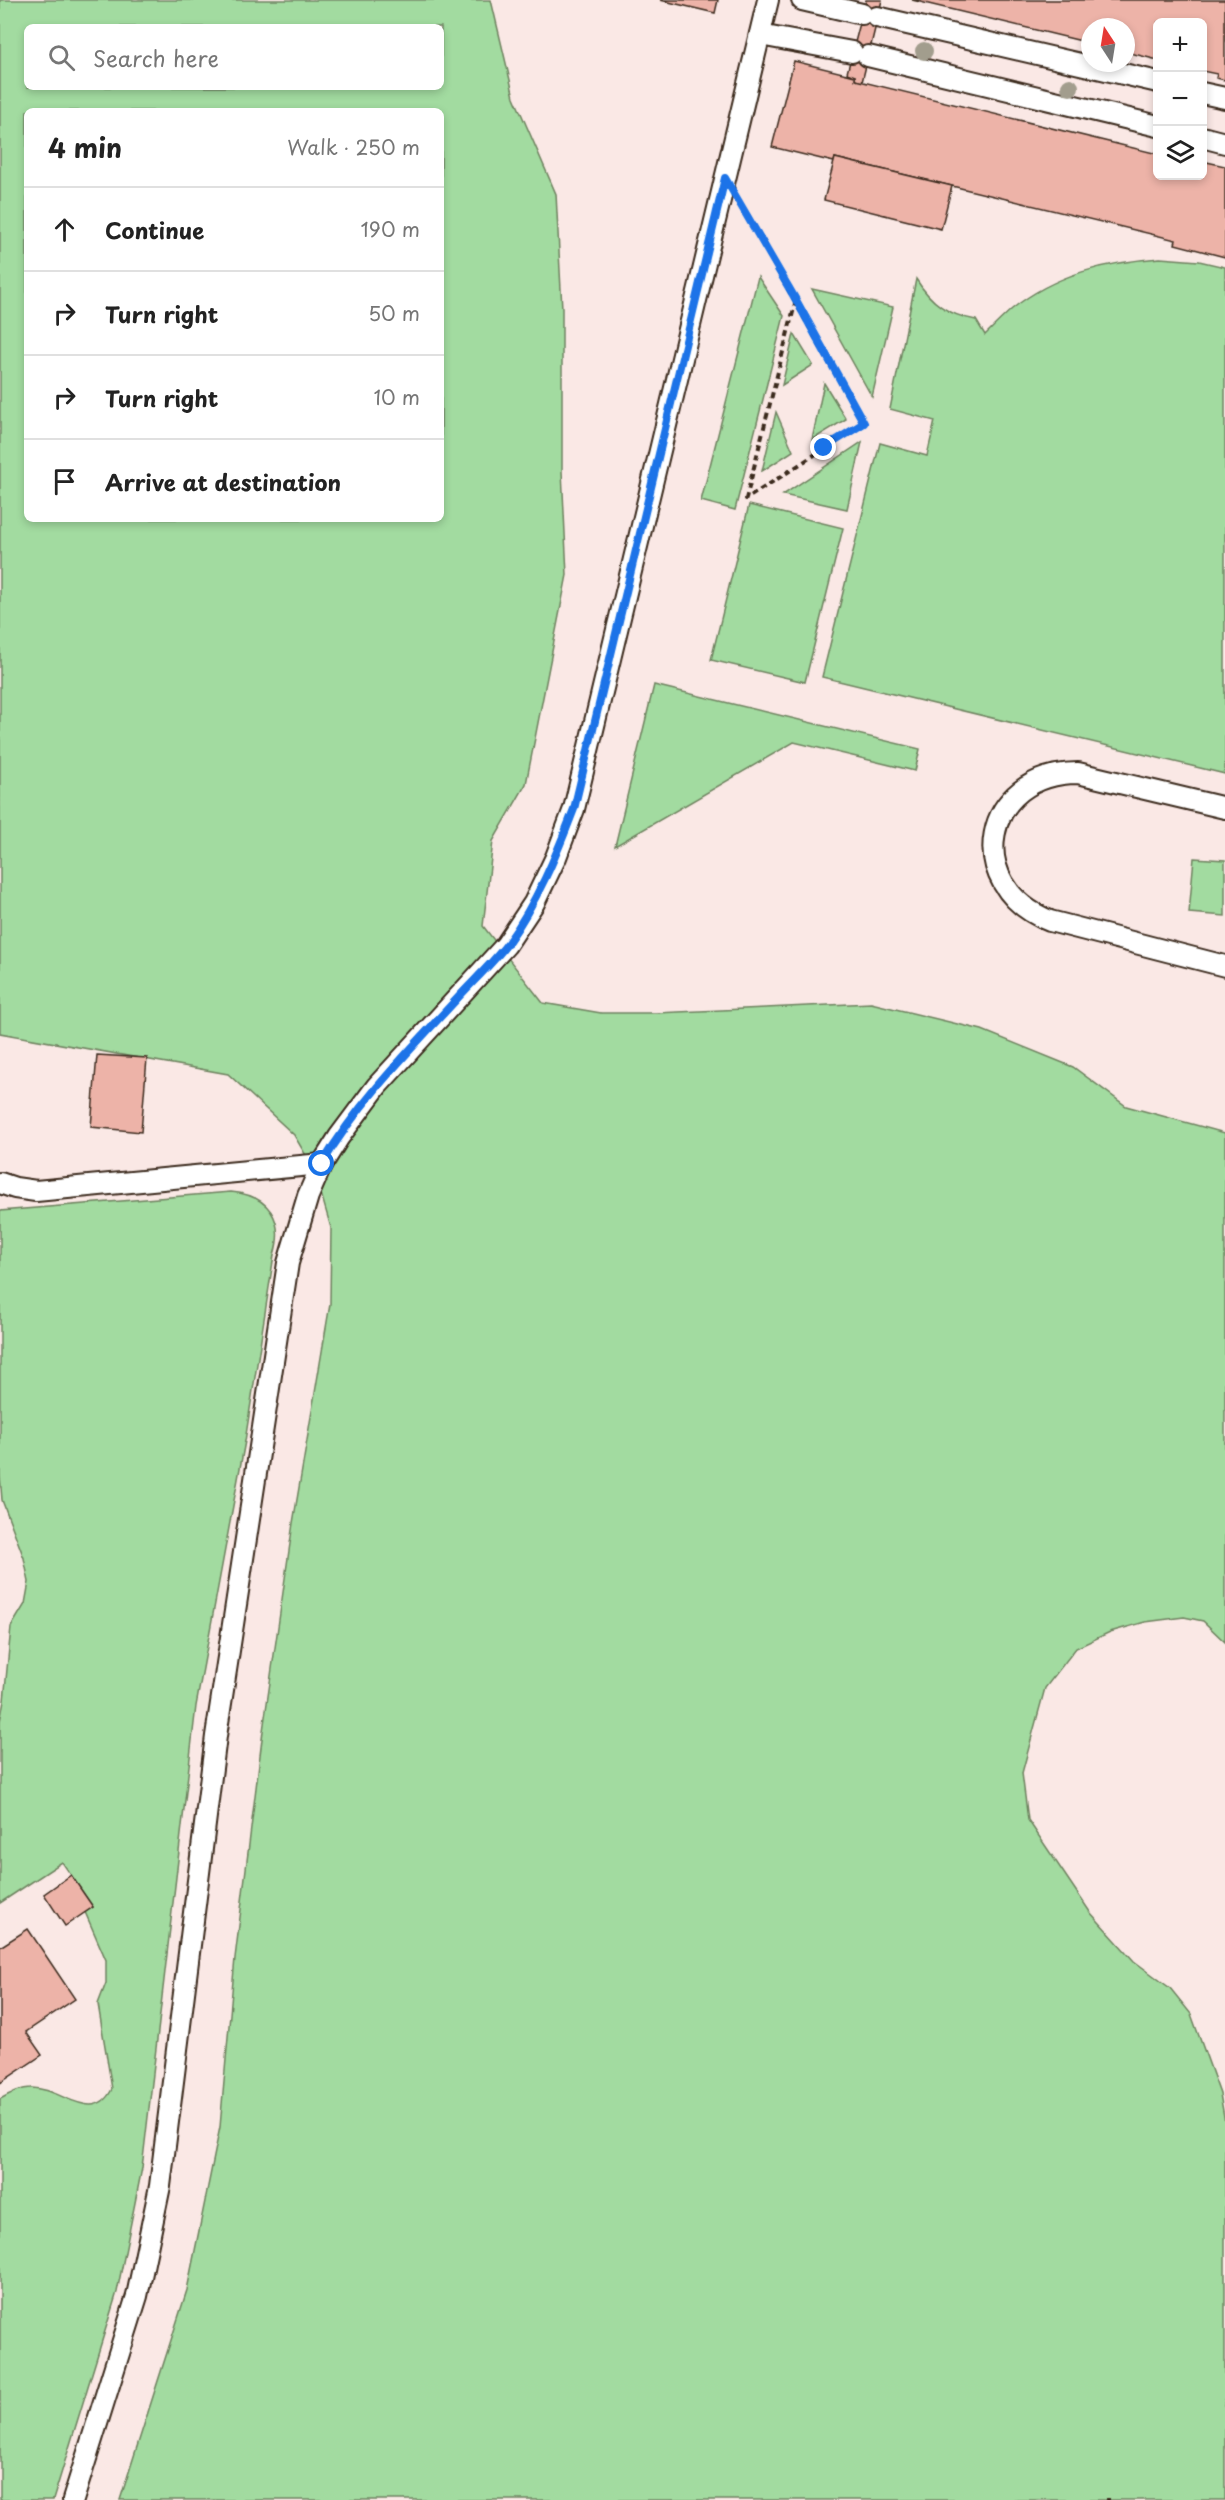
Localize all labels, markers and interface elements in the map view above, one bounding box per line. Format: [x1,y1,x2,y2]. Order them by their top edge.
north arrow [1081,18,1135,72]
map controls [1153,18,1207,180]
button: + [1153,18,1207,72]
search box [24,24,444,90]
icon: search [45,41,78,74]
text: Search here [93,41,219,74]
button: − [1153,72,1207,126]
button: layers [1153,126,1207,180]
text: 4 min [48,128,122,167]
text: Walk · 250 m [287,132,420,162]
icon: ahead [48,213,81,246]
text: Continue [105,213,204,246]
text: 190 m [361,214,420,244]
icon: right [48,297,81,330]
text: Turn right [105,297,218,330]
text: 50 m [368,298,420,328]
icon: right [48,381,81,414]
text: Turn right [105,381,218,414]
text: 10 m [373,382,420,412]
route end [810,434,836,460]
icon: arrive [48,465,81,498]
text: Arrive at destination [105,465,341,498]
route start [308,1150,334,1176]

